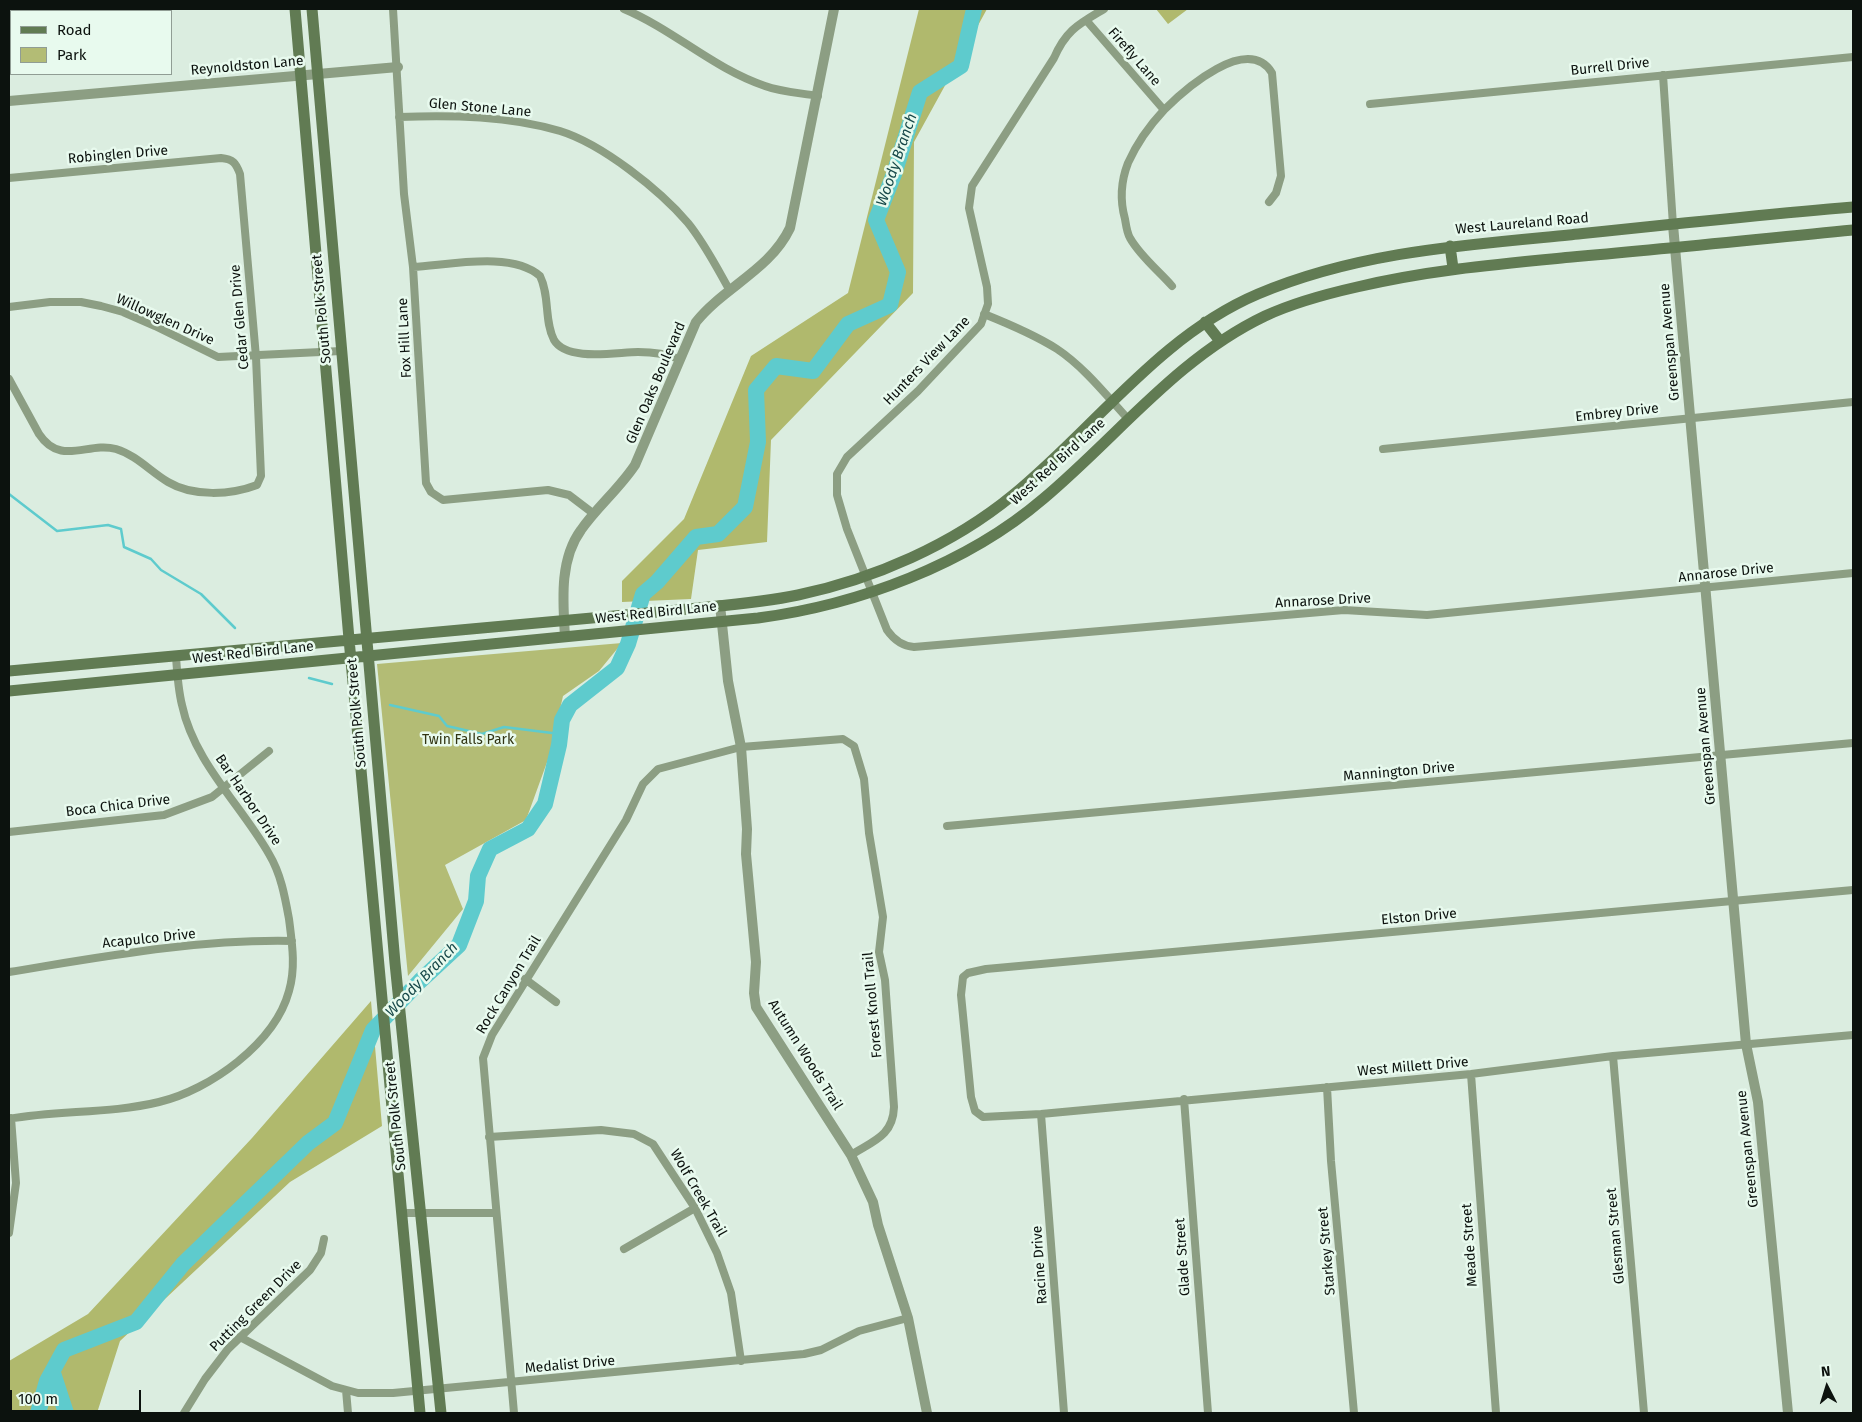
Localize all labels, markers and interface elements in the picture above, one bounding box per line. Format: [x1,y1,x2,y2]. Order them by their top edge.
legend [10,10,172,75]
text: Road [57,21,92,39]
street label: Firefly Lane [1104,24,1164,90]
text: Park [57,46,87,64]
street label: Reynoldston Lane [190,53,304,79]
street label: Burrell Drive [1570,54,1650,80]
street label: Glen Stone Lane [428,95,532,121]
water label: Woody Branch [873,111,921,209]
street label: Robinglen Drive [67,142,169,168]
street label: West Laureland Road [1455,210,1589,238]
street label: South Polk Street [309,254,335,364]
street label: Cedar Glen Drive [227,264,253,370]
street label: Greenspan Avenue [1656,282,1684,402]
street label: Willowglen Drive [113,291,217,349]
street label: Fox Hill Lane [395,297,415,379]
street label: Hunters View Lane [880,313,974,409]
street label: Glen Oaks Boulevard [623,319,689,447]
street label: Embrey Drive [1575,400,1659,426]
street label: West Red Bird Lane [1007,415,1109,509]
street label: Annarose Drive [1677,560,1775,586]
street label: Annarose Drive [1275,590,1371,612]
street label: West Red Bird Lane [594,598,718,628]
street label: West Red Bird Lane [191,638,315,668]
street label: South Polk Street [344,658,370,768]
street label: Greenspan Avenue [1692,686,1720,806]
park label: Twin Falls Park [422,732,514,748]
street label: Bar Harbor Drive [211,751,285,849]
street label: Mannington Drive [1342,759,1456,785]
street label: Boca Chica Drive [65,791,171,821]
street label: Elston Drive [1381,905,1457,929]
street label: Acapulco Drive [101,926,197,952]
street label: Rock Canyon Trail [473,933,545,1037]
water label: Woody Branch [382,939,462,1021]
street label: Forest Knoll Trail [860,951,886,1059]
street label: Autumn Woods Trail [764,997,846,1113]
street label: West Millett Drive [1357,1054,1469,1080]
street label: South Polk Street [382,1061,410,1171]
street label: Greenspan Avenue [1733,1089,1763,1209]
street label: Wolf Creek Trail [666,1146,730,1240]
street label: Glesman Street [1603,1187,1629,1285]
street label: Meade Street [1459,1203,1481,1287]
street label: Starkey Street [1315,1206,1339,1296]
street label: Glade Street [1172,1217,1194,1297]
street label: Racine Drive [1029,1225,1051,1305]
street label: Putting Green Drive [207,1257,305,1355]
street label: Medalist Drive [524,1353,616,1377]
north arrow [1802,1362,1852,1412]
text: N [1820,1363,1831,1380]
scale bar [12,1380,144,1412]
text: 100 m [18,1390,58,1408]

